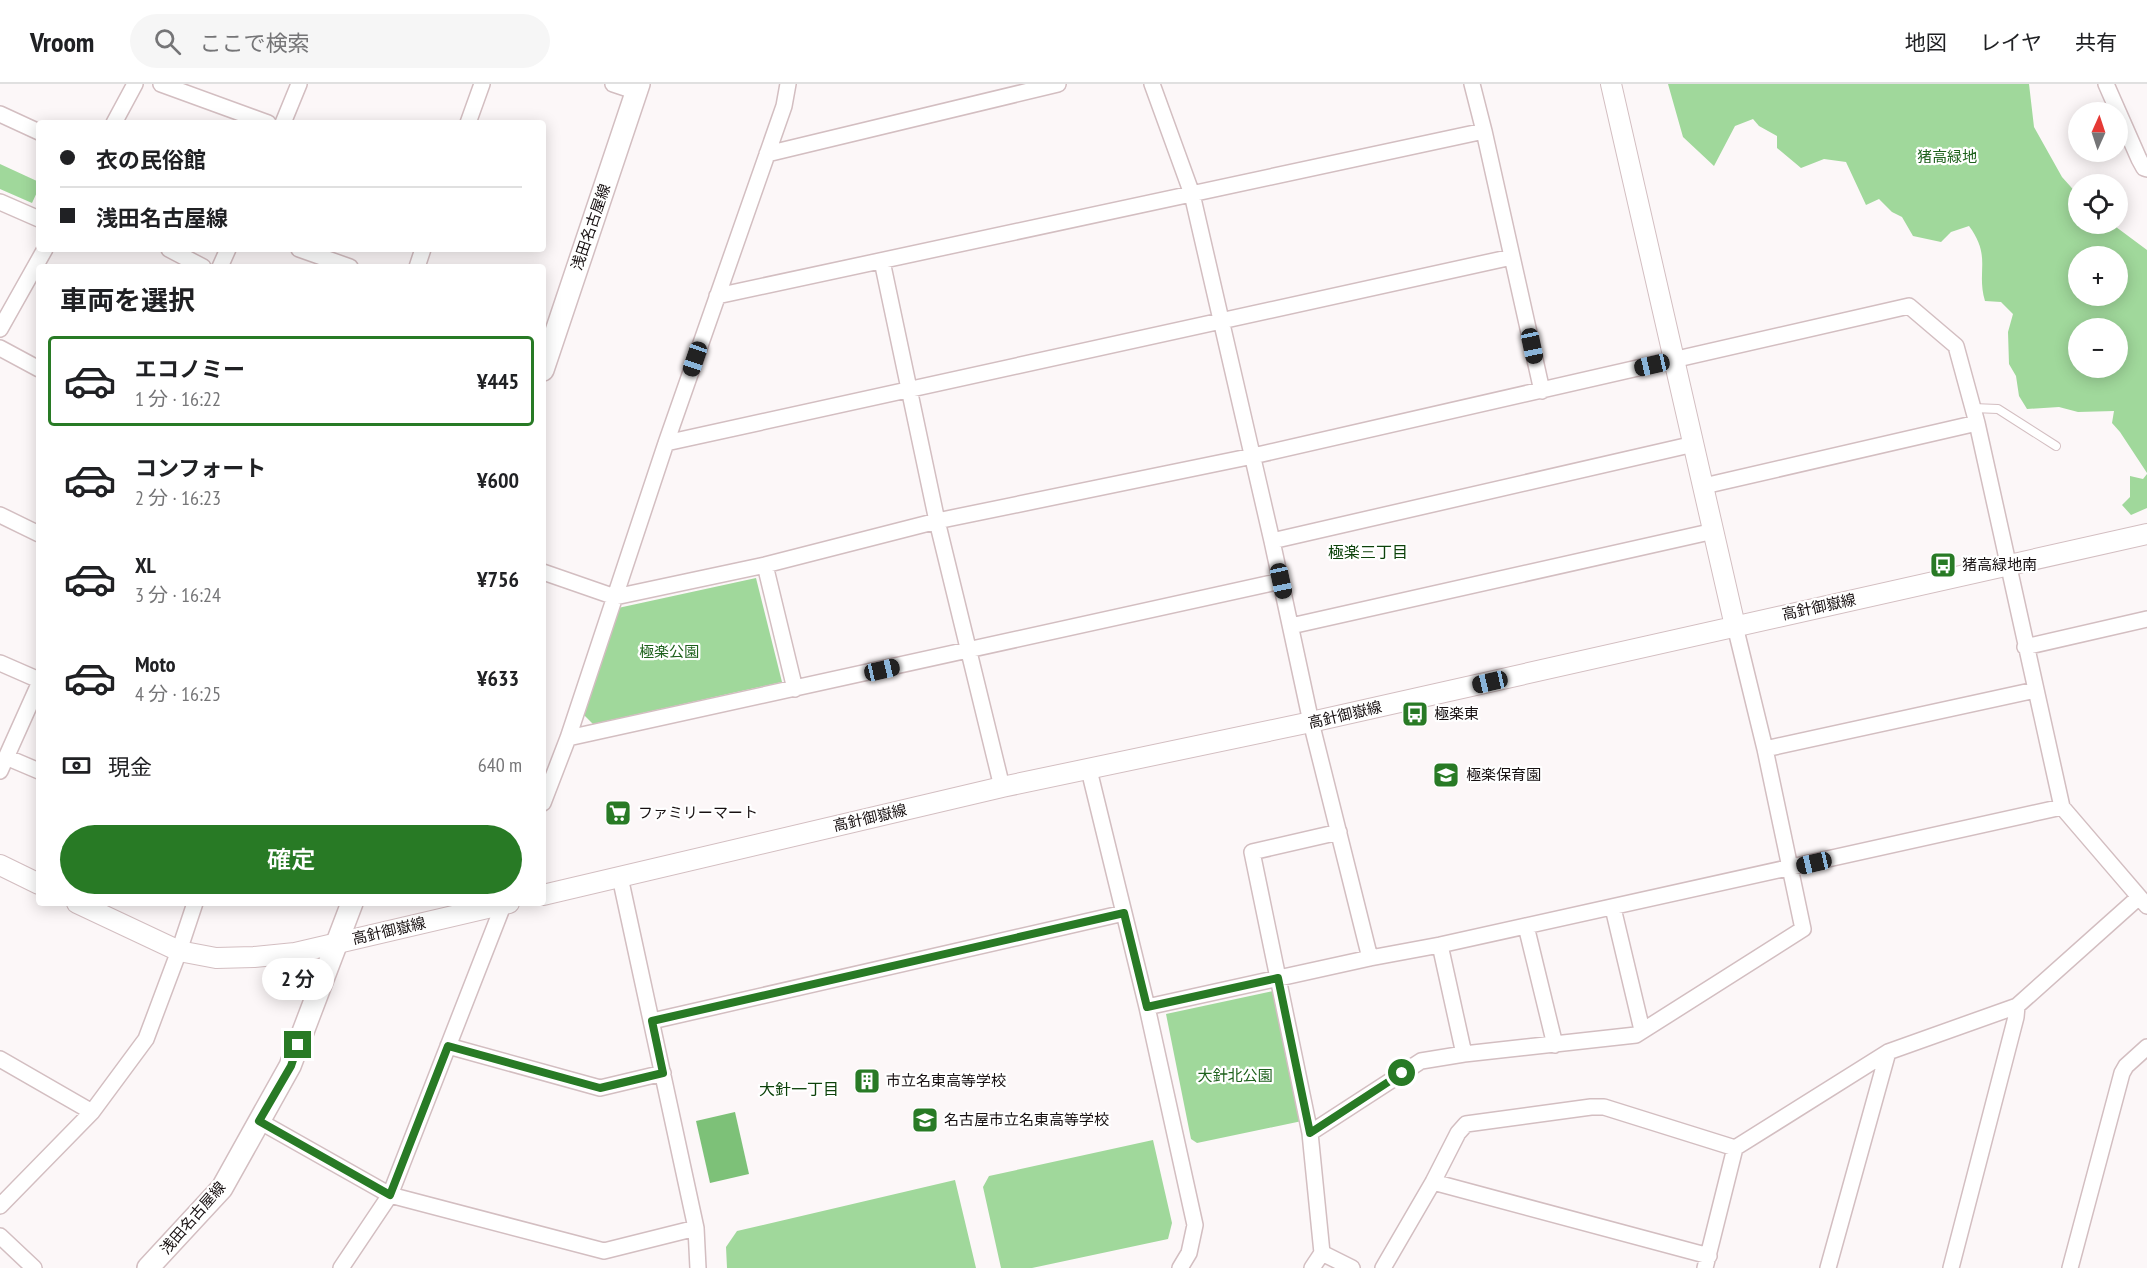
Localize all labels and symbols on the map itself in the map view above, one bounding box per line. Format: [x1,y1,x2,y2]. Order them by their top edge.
north arrow [2068,102,2128,162]
park label: 猪高緑地 [1917,147,1977,166]
street label: 浅田名古屋線 [567,181,614,272]
car [1519,327,1545,365]
car [681,339,709,379]
car [1632,352,1672,378]
district label: 極楽三丁目 [1328,542,1408,562]
bus stop icon: 猪高緑地南 [1928,550,1958,580]
place label: 猪高緑地南 [1962,555,2037,574]
car [1268,562,1294,600]
street label: 高針御嶽線 [1780,589,1858,624]
park label: 極楽公園 [639,642,699,661]
car [862,657,902,683]
car [1470,669,1510,695]
street label: 高針御嶽線 [1306,697,1384,732]
bus stop icon: 極楽東 [1400,699,1430,729]
place label: 極楽東 [1434,704,1479,723]
school or university icon: 極楽保育園 [1431,760,1461,790]
place label: 極楽保育園 [1466,765,1541,784]
supermarket icon: ファミリーマート [603,798,633,828]
street label: 高針御嶽線 [831,800,909,835]
place label: ファミリーマート [638,803,758,822]
car [1794,850,1834,876]
street label: 高針御嶽線 [350,913,428,948]
callout: 2 分 [262,958,334,1000]
route end [284,1031,311,1058]
route start [1388,1059,1415,1086]
building icon: 市立名東高等学校 [852,1066,882,1096]
park label: 大針北公園 [1197,1066,1273,1085]
place label: 市立名東高等学校 [886,1071,1006,1090]
district label: 大針一丁目 [759,1079,839,1099]
school or university icon: 名古屋市立名東高等学校 [910,1105,940,1135]
place label: 名古屋市立名東高等学校 [944,1110,1109,1129]
street label: 浅田名古屋線 [156,1177,229,1258]

